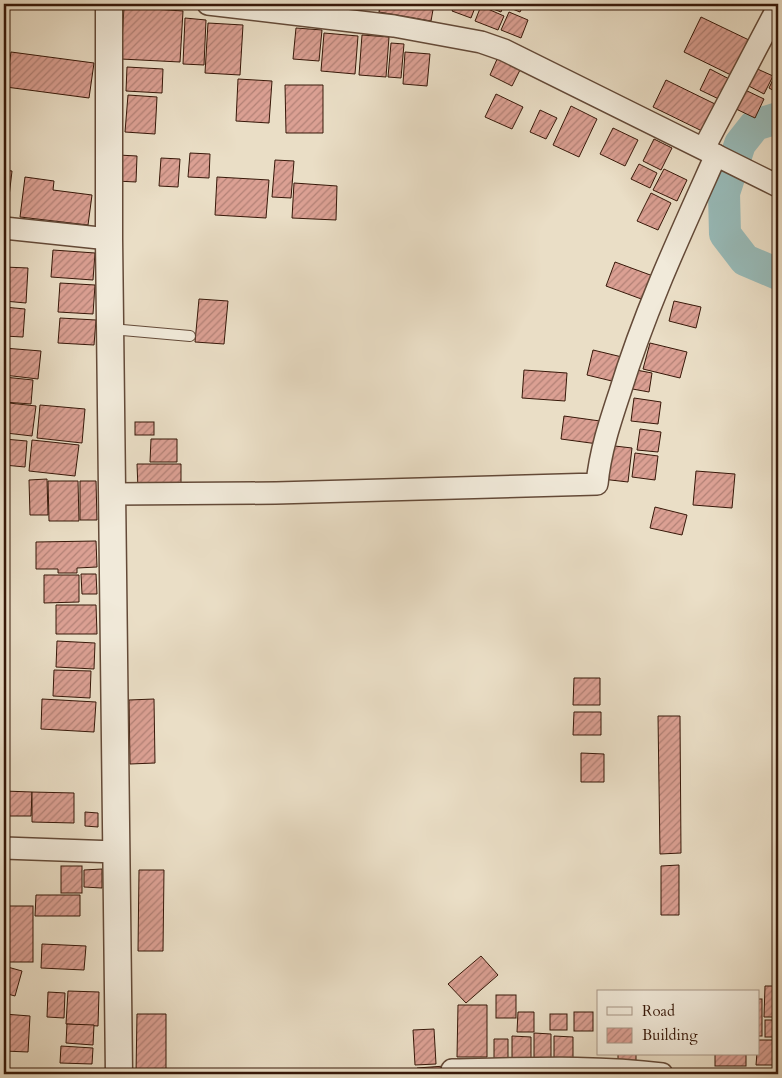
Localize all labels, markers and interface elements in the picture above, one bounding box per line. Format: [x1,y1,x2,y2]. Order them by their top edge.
legend [597,990,760,1056]
text: Road [642,1001,675,1021]
text: Building [642,1025,698,1045]

